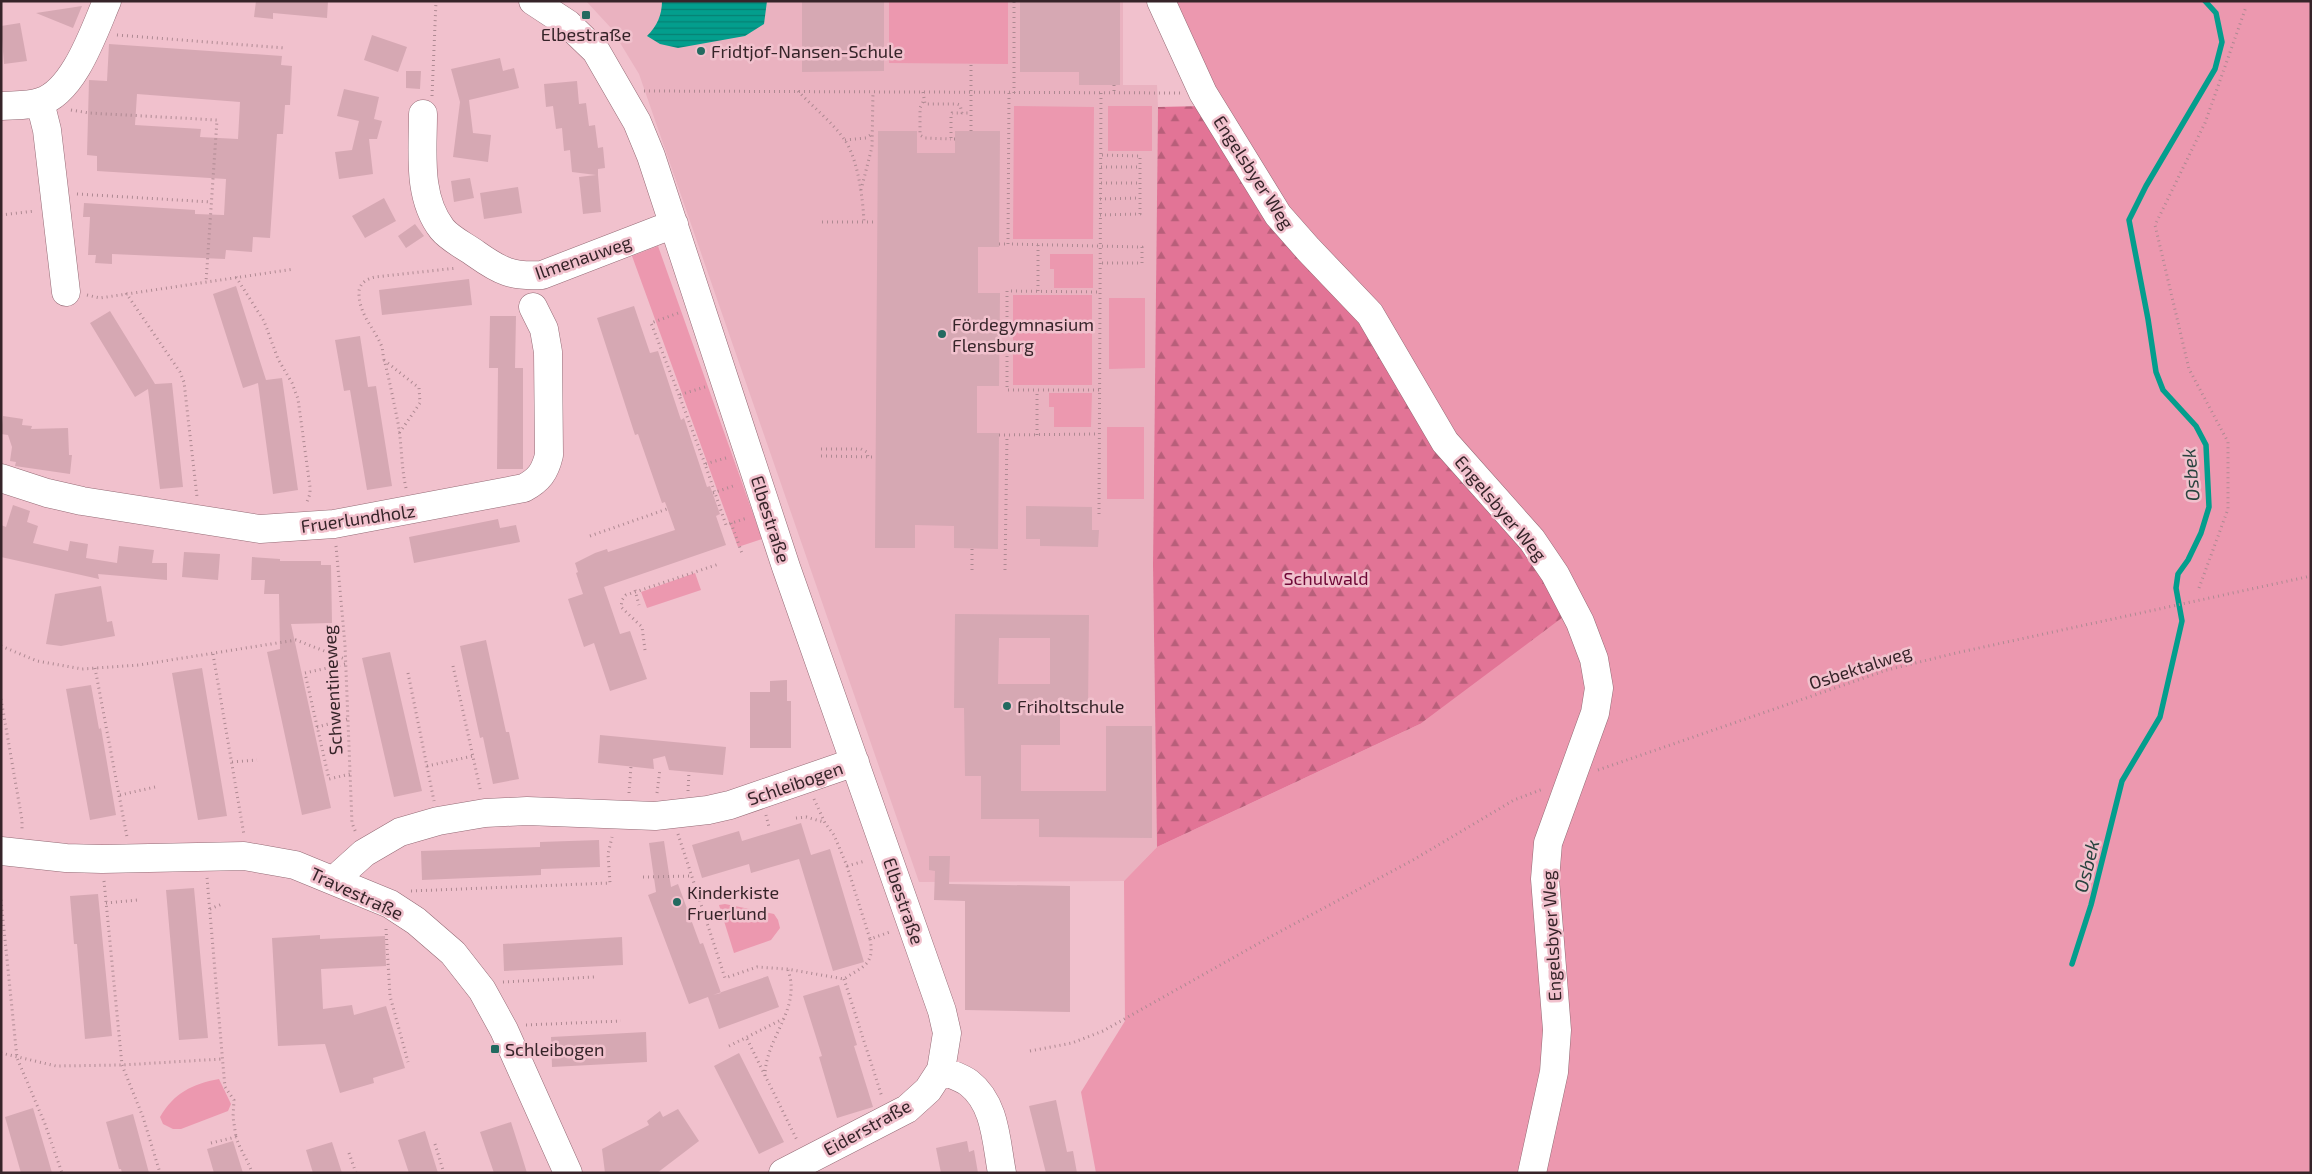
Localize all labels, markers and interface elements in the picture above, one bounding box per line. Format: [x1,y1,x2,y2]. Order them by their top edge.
marker: Elbestraße [580,9,592,21]
place label: Elbestraße [541,23,631,45]
place label: Fridtjof-Nansen-Schule [711,40,903,62]
marker: Fridtjof-Nansen-Schule [695,45,707,57]
street label: Engelsbyer Weg [1209,111,1299,233]
street label: Ilmenauweg [532,230,634,284]
place label: Fördegymnasium Flensburg [952,313,1094,356]
marker: Fördegymnasium Flensburg [936,328,948,340]
water label: Osbek [2176,447,2204,503]
street label: Engelsbyer Weg [1450,451,1552,565]
street label: Elbestraße [747,473,795,565]
street label: Fruerlundholz [299,499,417,537]
park label: Schulwald [1283,567,1369,589]
street label: Schwentineweg [318,624,346,756]
street label: Osbektalweg [1806,640,1914,694]
place label: Friholtschule [1017,695,1125,717]
marker: Friholtschule [1001,700,1013,712]
street label: Schleibogen [744,756,846,810]
water label: Osbek [2068,837,2104,895]
street label: Elbestraße [879,855,929,947]
street label: Travestraße [307,862,407,924]
street label: Engelsbyer Weg [1537,870,1565,1002]
place label: Kinderkiste Fruerlund [687,881,779,924]
marker: Kinderkiste Fruerlund [671,896,683,908]
place label: Schleibogen [505,1038,604,1060]
marker: Schleibogen [489,1043,501,1055]
street label: Eiderstraße [819,1094,915,1160]

